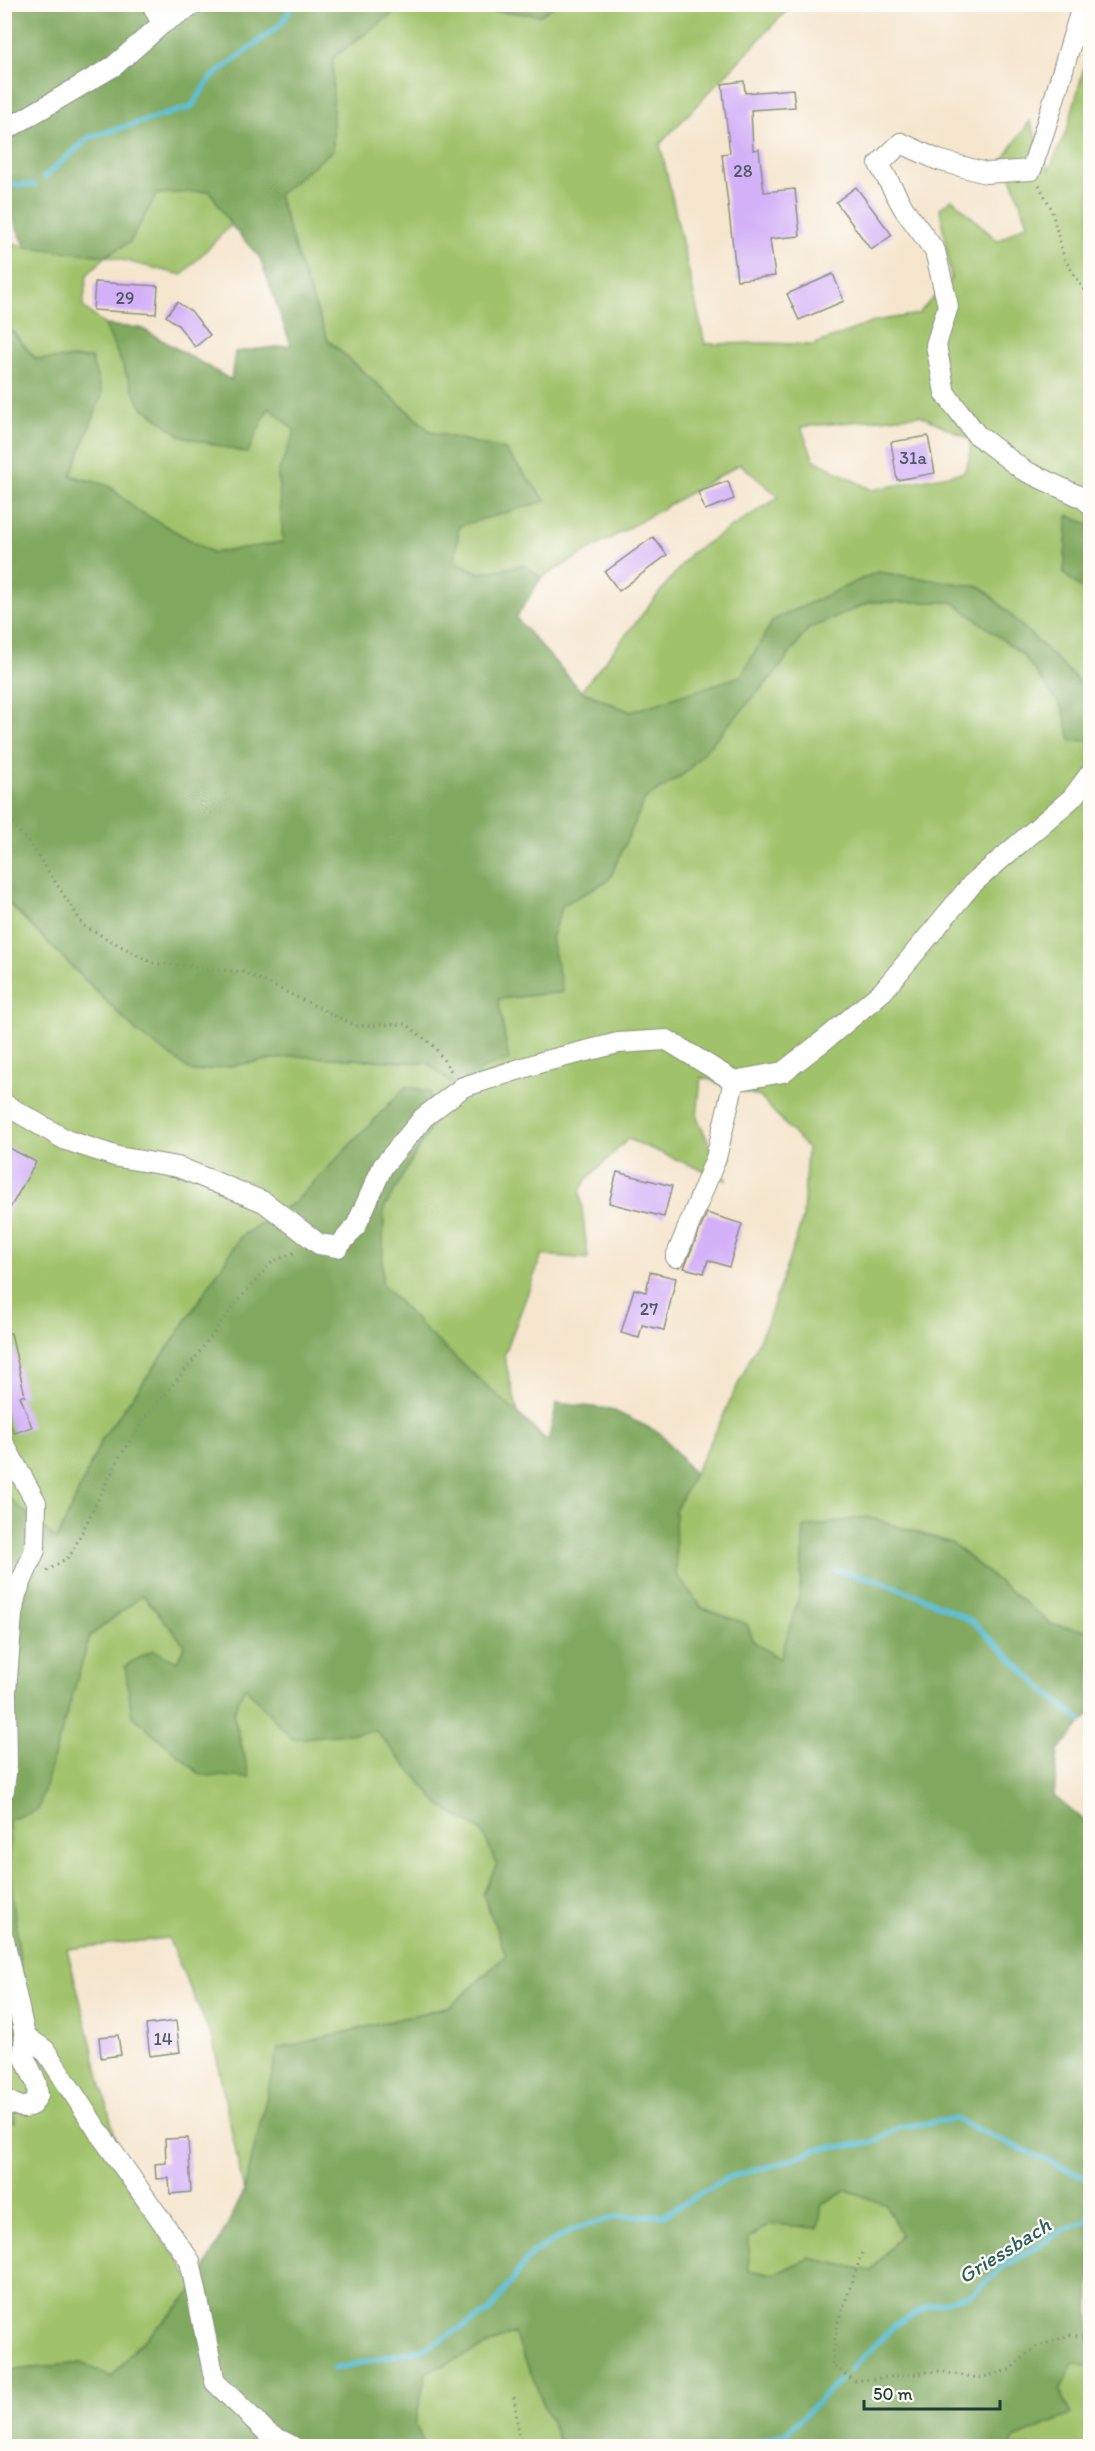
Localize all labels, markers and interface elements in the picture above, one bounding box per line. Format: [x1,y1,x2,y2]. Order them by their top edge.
house number: 28 [733,160,753,182]
house number: 29 [116,287,134,309]
house number: 31a [899,447,927,469]
house number: 27 [640,1298,658,1320]
house number: 14 [153,2028,173,2050]
water label: Griessbach [953,2211,1056,2289]
scale bar [864,2373,1000,2411]
text: 50 m [873,2383,913,2405]

